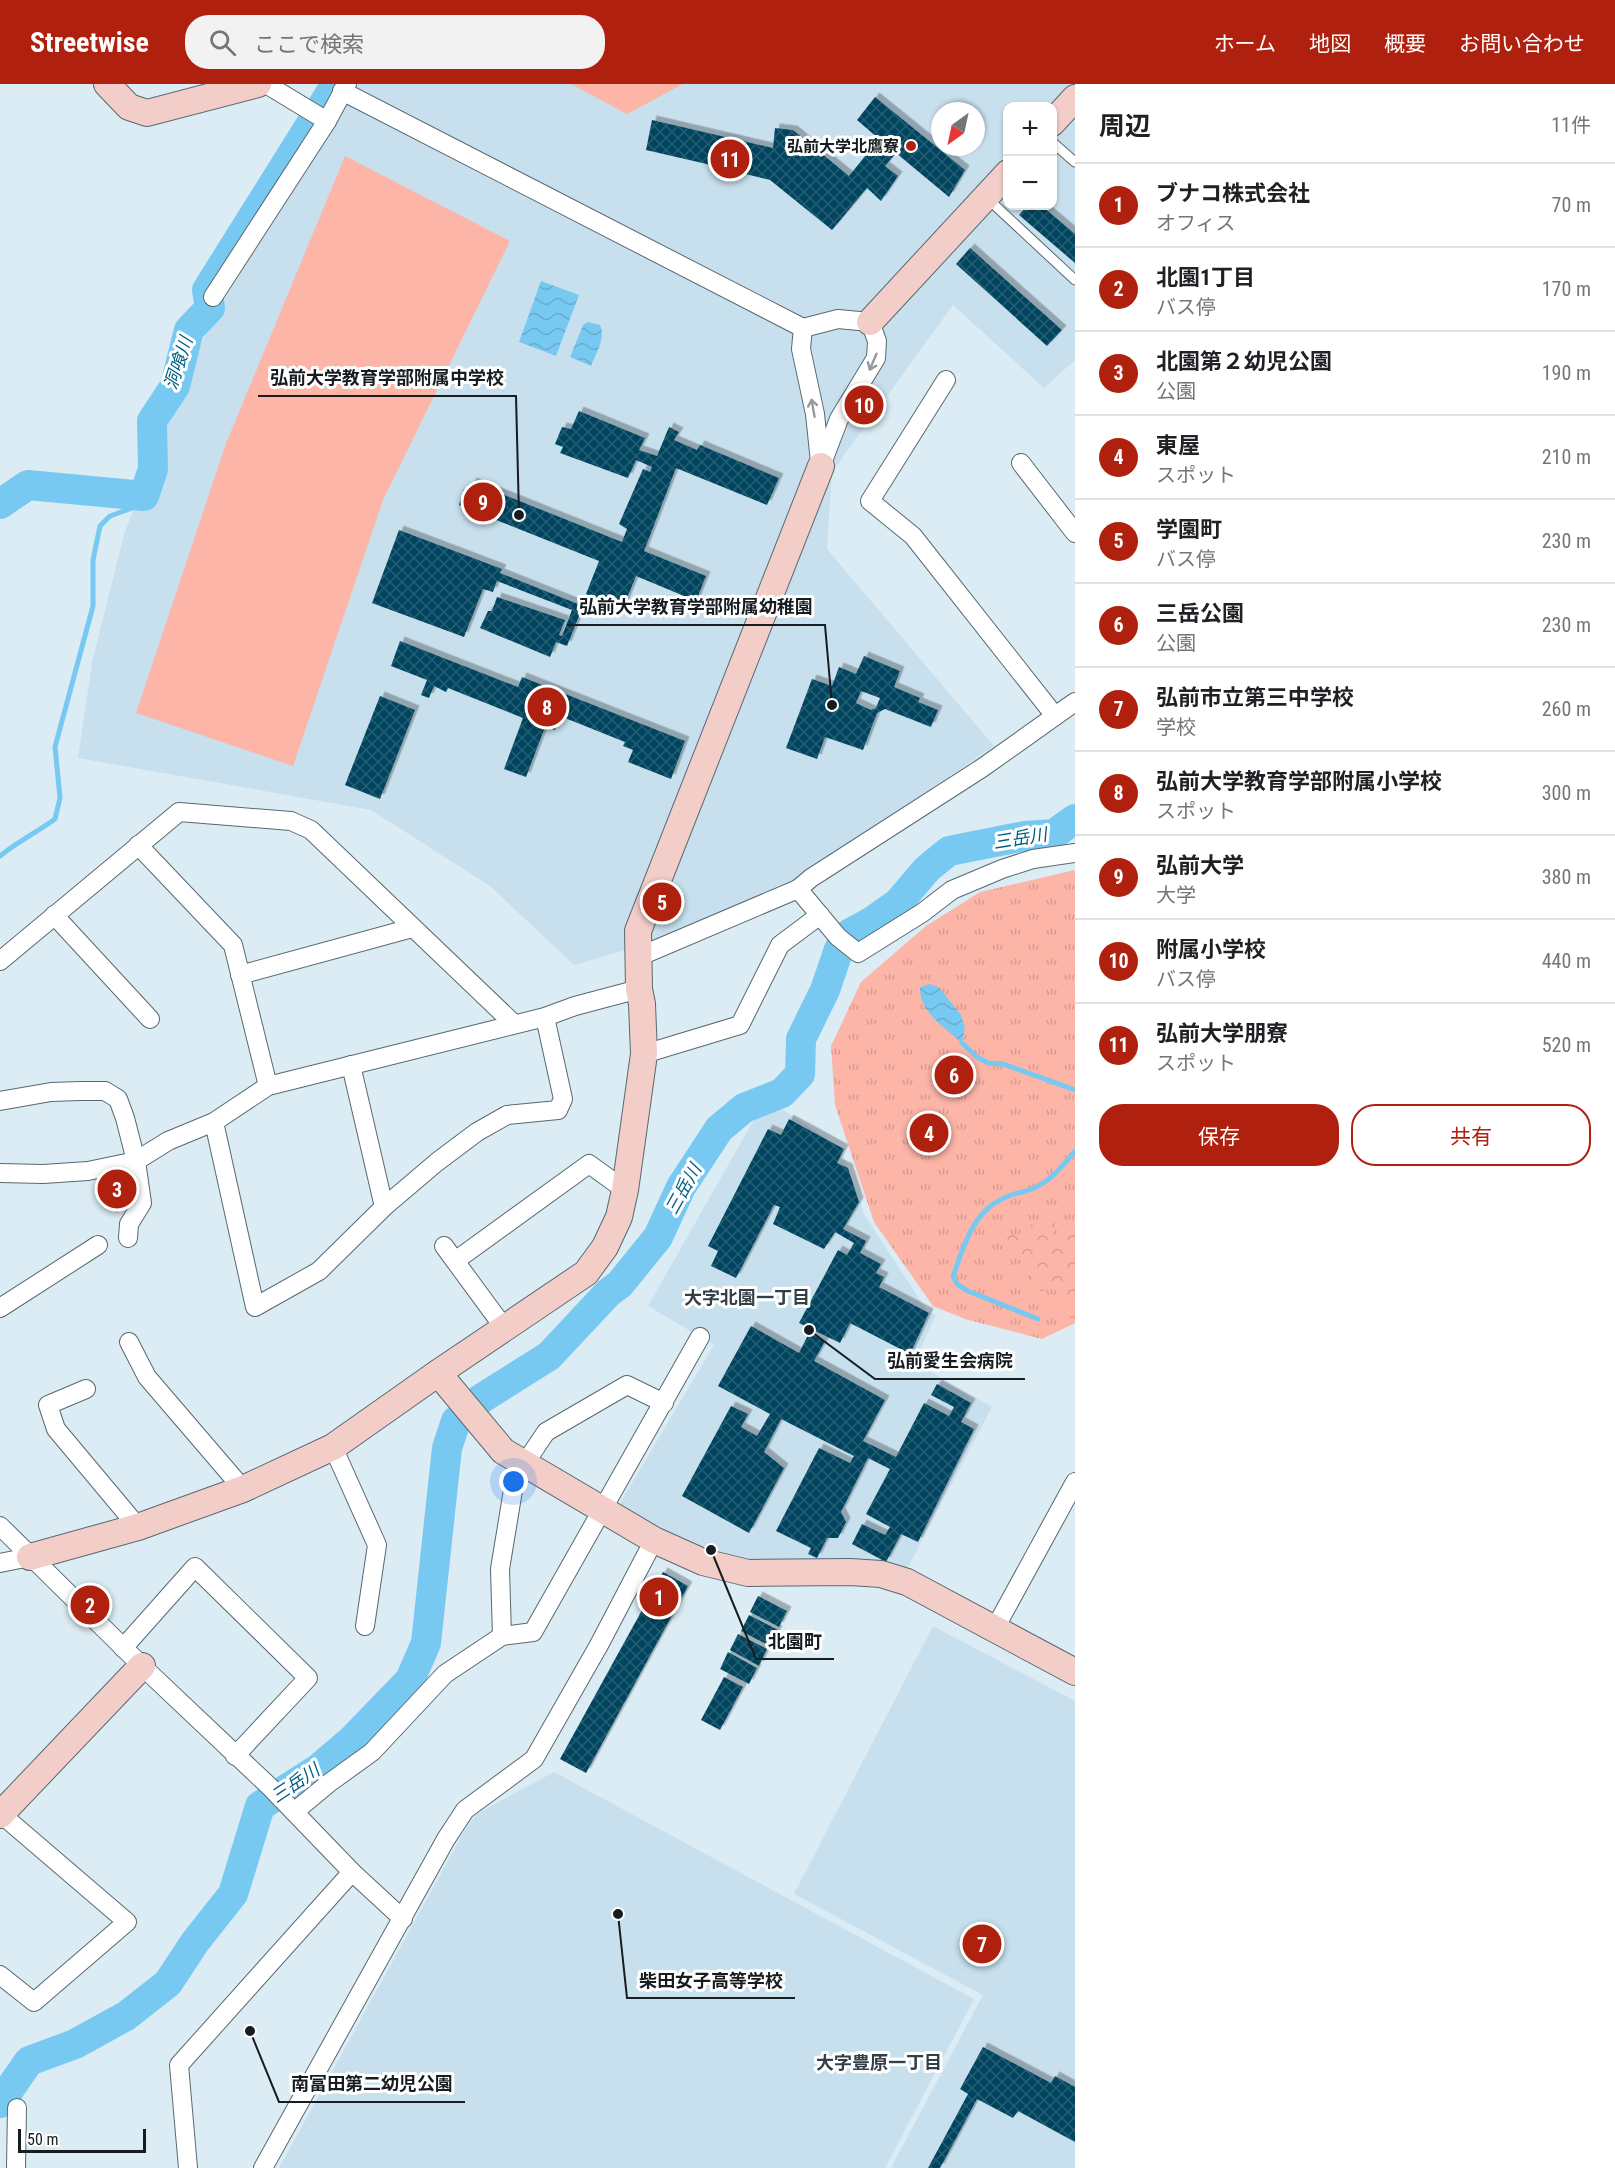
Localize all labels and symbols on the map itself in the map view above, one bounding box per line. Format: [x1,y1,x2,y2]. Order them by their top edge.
north arrow [931,102,985,156]
pin: 11 [710,136,750,182]
place label: 弘前大学北鷹寮 [787,137,899,156]
marker: 弘前大学北鷹寮 [904,139,918,153]
water label: 洞喰川 [160,332,197,392]
one-way arrow [867,352,878,370]
callout: 弘前大学教育学部附属中学校 [258,360,516,396]
text: 弘前大学教育学部附属中学校 [270,367,504,388]
pin: 10 [844,382,884,428]
one-way arrow [807,399,818,418]
pin: 9 [464,480,502,524]
callout: 弘前大学教育学部附属幼稚園 [567,589,825,625]
text: 弘前大学教育学部附属幼稚園 [579,596,813,617]
pin: 8 [528,684,566,730]
water label: 三岳川 [992,823,1050,853]
pin: 5 [642,880,682,924]
pin: 6 [934,1052,974,1098]
pin: 4 [910,1110,948,1156]
water label: 三岳川 [661,1159,706,1218]
pin: 3 [98,1166,136,1212]
district label: 大字北園一丁目 [684,1287,810,1308]
callout: 弘前愛生会病院 [875,1343,1025,1379]
text: 弘前愛生会病院 [887,1350,1013,1371]
your location [499,1467,528,1496]
pin: 1 [640,1574,678,1620]
pin: 2 [70,1582,110,1628]
callout: 北園町 [756,1623,834,1659]
text: 北園町 [768,1631,822,1652]
water label: 三岳川 [267,1758,325,1807]
pin: 7 [962,1922,1002,1966]
callout: 柴田女子高等学校 [627,1962,795,1998]
text: 柴田女子高等学校 [639,1970,783,1991]
district label: 大字豊原一丁目 [816,2052,942,2073]
callout: 南富田第二幼児公園 [279,2066,465,2102]
text: 南富田第二幼児公園 [291,2073,453,2094]
scale bar [18,2126,146,2154]

